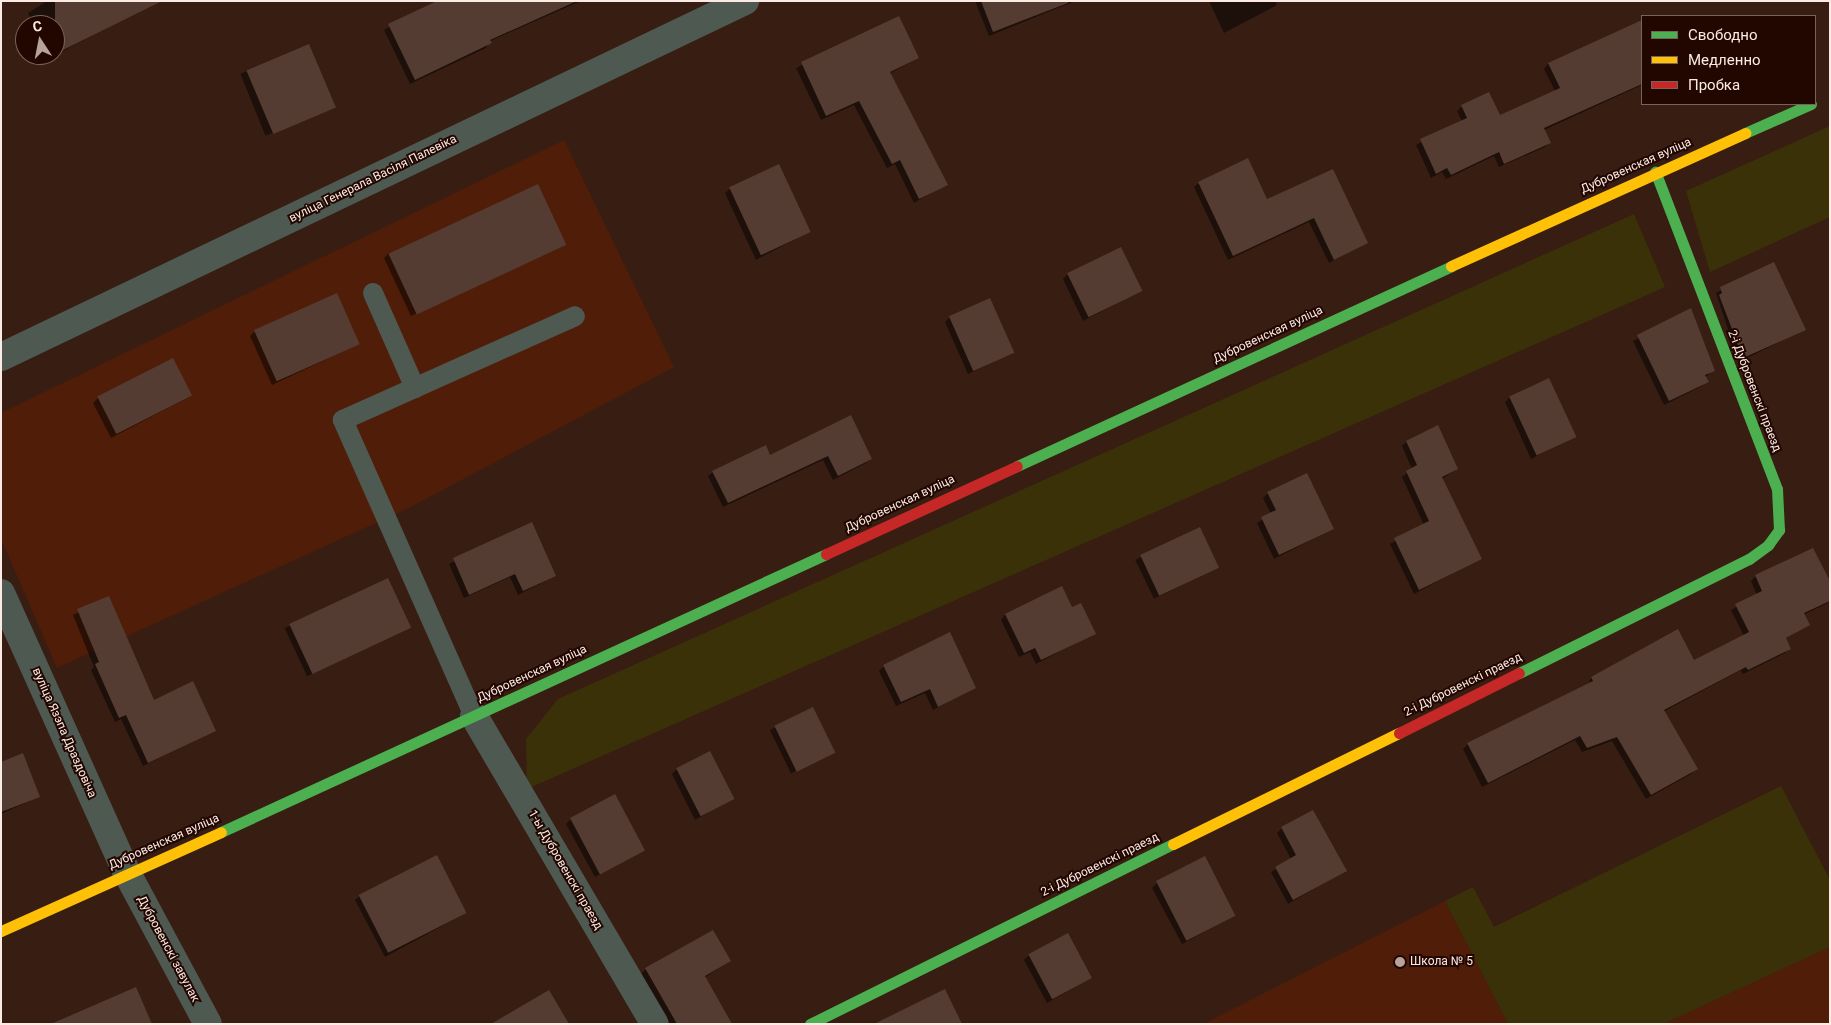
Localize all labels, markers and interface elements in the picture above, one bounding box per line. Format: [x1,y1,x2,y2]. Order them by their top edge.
north arrow [15,15,65,65]
legend [1641,15,1816,105]
text: С [31,18,43,35]
text: Свободно [1688,26,1757,44]
text: Медленно [1688,51,1761,69]
text: Пробка [1688,76,1740,94]
street label: вуліца Генерала Васіля Палевіка [287,132,459,226]
street label: Дубровенская вуліца [1578,135,1694,197]
street label: Дубровенская вуліца [1211,303,1325,367]
street label: 2-і Дубровенскі праезд [1724,328,1784,454]
street label: Дубровенская вуліца [843,472,957,536]
street label: Дубровенская вуліца [475,642,589,706]
street label: 2-і Дубровенскі праезд [1402,650,1524,720]
street label: вуліца Язэпа Драздовіча [29,666,99,800]
street label: 1-ы Дубровенскі праезд [525,808,605,932]
street label: Дубровенская вуліца [106,811,222,873]
street label: 2-і Дубровенскі праезд [1039,830,1161,900]
street label: Дубровенскі завулак [134,893,202,1005]
place label: Школа № 5 [1410,955,1473,969]
marker: Школа № 5 [1394,956,1406,968]

